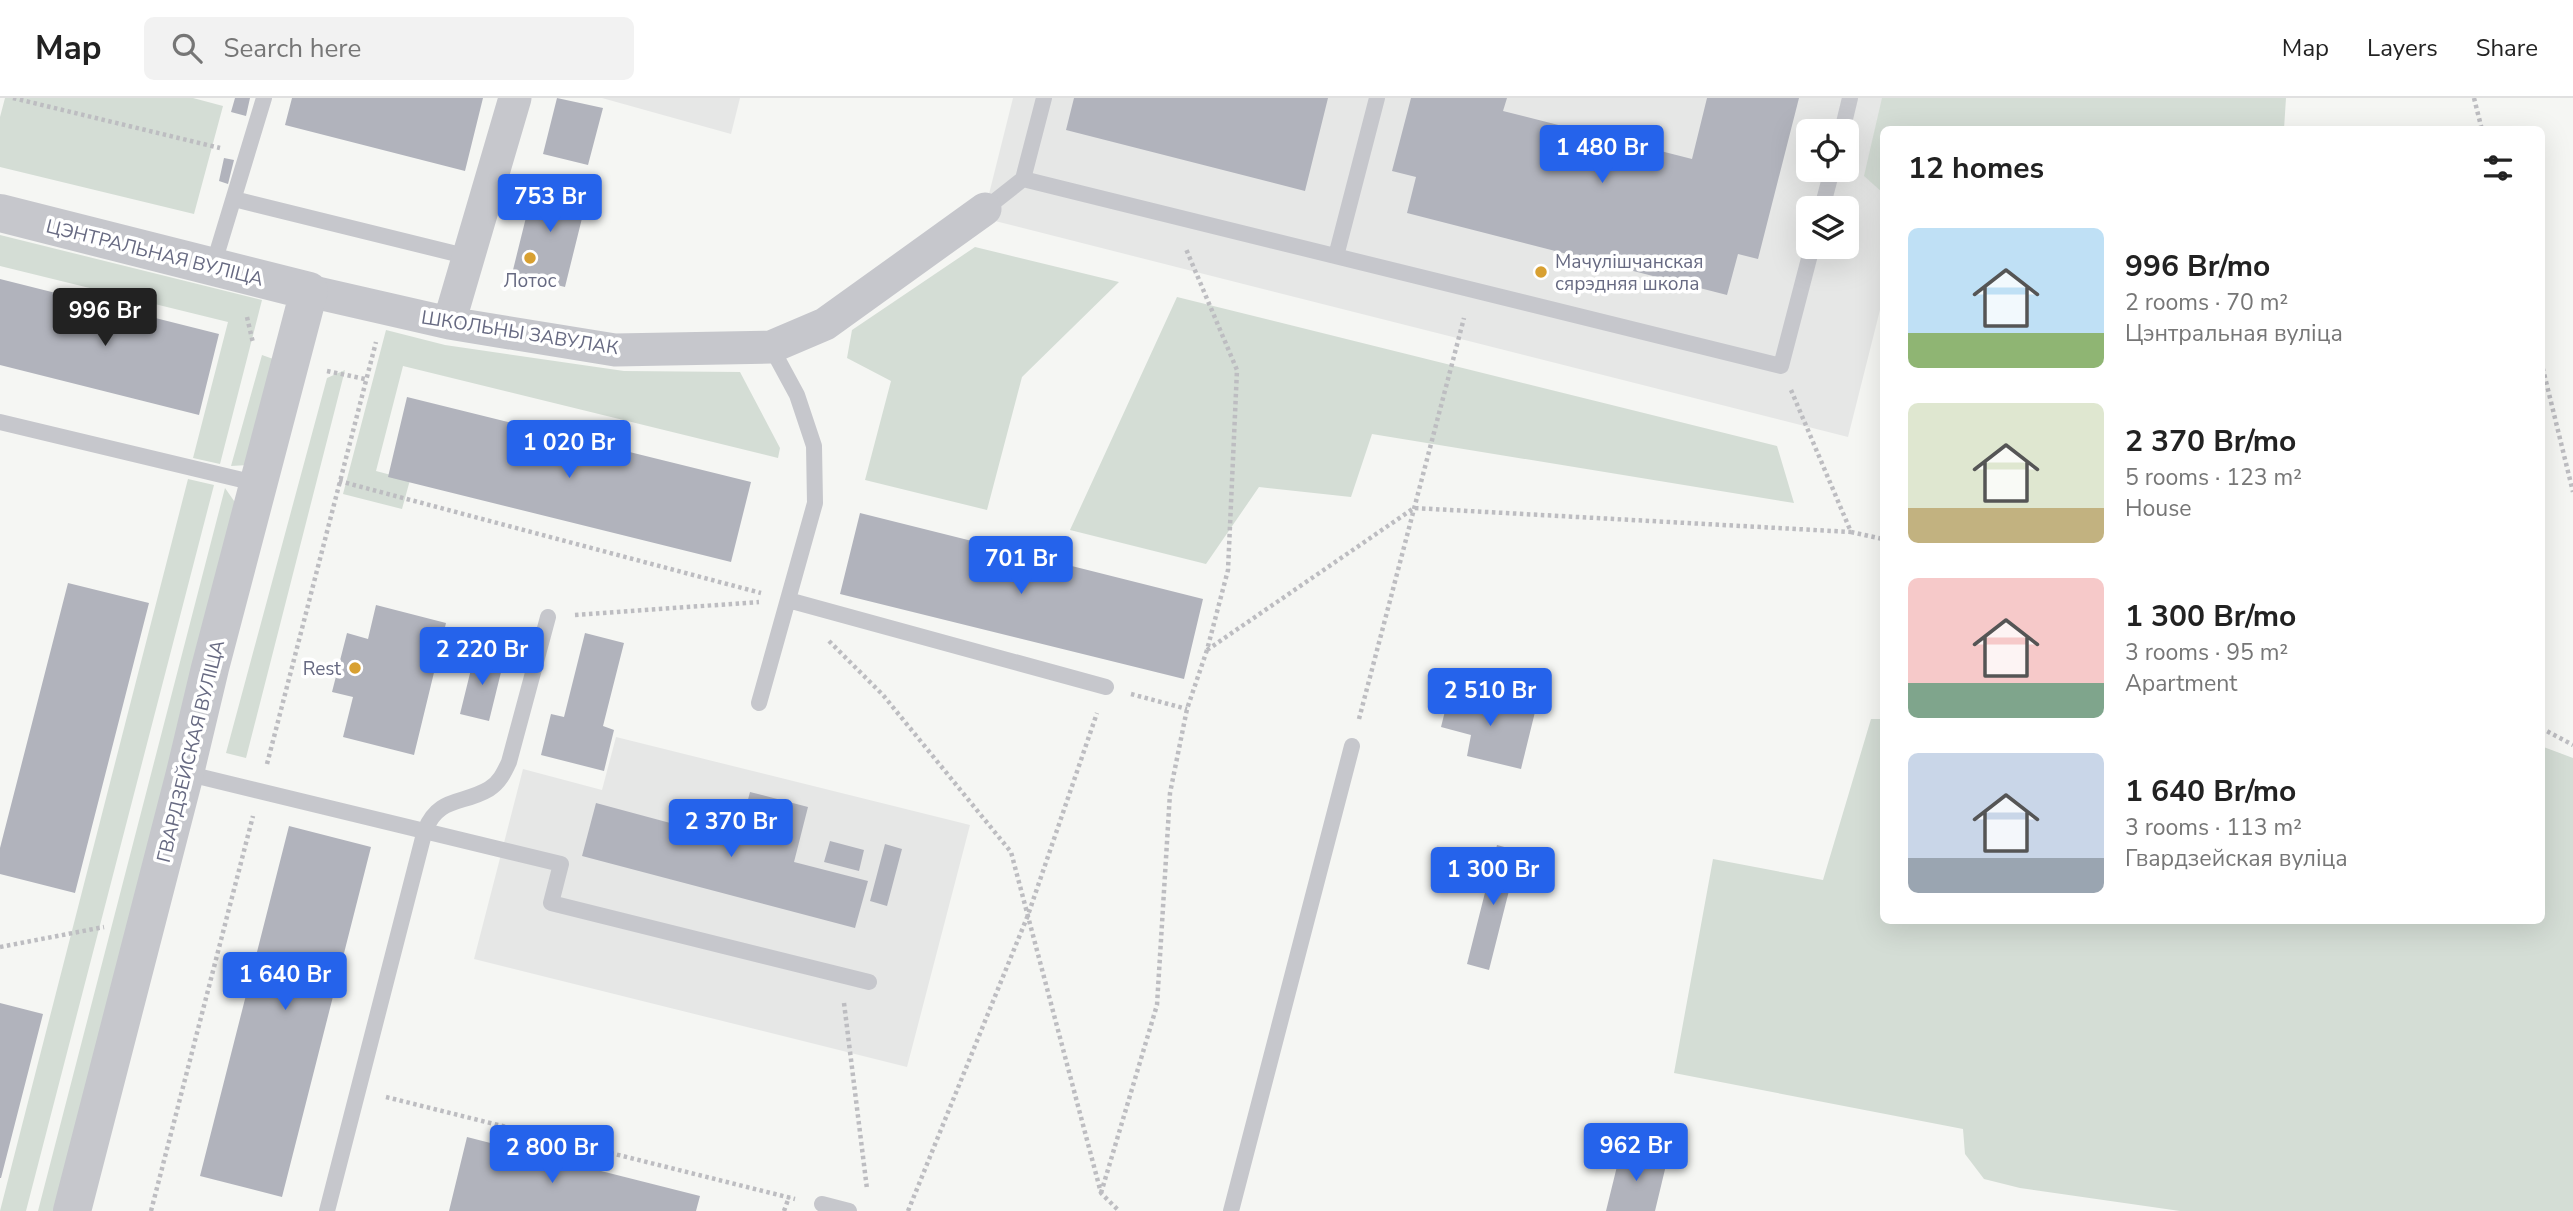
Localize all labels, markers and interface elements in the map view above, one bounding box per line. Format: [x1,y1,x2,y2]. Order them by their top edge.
search box [144,17,634,80]
text: Map [35,26,102,71]
icon: search [168,29,206,67]
text: Search here [224,31,361,66]
text: Map [2282,32,2329,64]
text: Layers [2367,32,2438,64]
text: Share [2476,32,2538,64]
map controls [1796,119,1859,259]
button: locate [1796,119,1859,182]
pin: 1 480 Br [1530,126,1674,185]
text: 1 480 Br [1556,132,1648,163]
text: 12 homes [1908,148,2044,189]
icon: filters [2479,149,2517,187]
pin: 753 Br [493,174,607,234]
text: 753 Br [514,181,586,212]
button: layers [1796,196,1859,259]
street label: ЦЭНТРАЛЬНАЯ ВУЛІЦА [43,213,266,293]
text: 996 Br/mo [2125,246,2270,287]
place label: Мачулішчанская сярэдняя школа [1555,249,1703,297]
marker: Лотос [522,250,538,266]
icon: home [1964,256,2048,340]
marker: Мачулішчанская сярэдняя школа [1533,264,1549,280]
place label: Лотос [504,268,556,294]
text: 2 rooms · 70 m² [2125,287,2288,318]
pin: 996 Br [48,288,162,348]
text: 996 Br [69,295,141,326]
street label: ШКОЛЬНЫ ЗАВУЛАК [419,305,620,361]
text: Цэнтральная вуліца [2125,318,2343,349]
pin: 1 020 Br [497,420,641,480]
text: 2 370 Br/mo [2125,421,2296,462]
text: 1 020 Br [523,427,615,458]
icon: home [1964,431,2048,515]
text: 5 rooms · 123 m² [2125,462,2302,493]
text: House [2125,493,2192,524]
pin: 701 Br [964,536,1078,596]
text: 701 Br [985,543,1057,574]
text: 1 300 Br/mo [2125,596,2296,637]
icon: home [1964,606,2048,690]
pin: 2 220 Br [410,628,554,687]
text: 2 220 Br [436,634,528,665]
street label: ГВАРДЗЕЙСКАЯ ВУЛІЦА [151,637,231,865]
text: 3 rooms · 95 m² [2125,637,2288,668]
place label: Rest [303,656,341,682]
marker: Rest [347,660,363,676]
pin: 2 510 Br [1418,668,1562,728]
text: Apartment [2125,668,2237,699]
text: 2 510 Br [1444,675,1536,706]
text: 1 640 Br/mo [2125,771,2296,812]
icon: home [1964,781,2048,865]
pin: 2 370 Br [659,800,803,859]
text: 2 370 Br [685,806,777,837]
text: 3 rooms · 113 m² [2125,812,2302,843]
text: Гвардзейская вуліца [2125,843,2348,874]
pin: 1 300 Br [1421,848,1565,907]
text: 1 300 Br [1447,854,1539,885]
pin: 1 640 Br [213,953,357,1012]
text: 1 640 Br [239,959,331,990]
pin: 962 Br [1579,1124,1693,1183]
pin: 2 800 Br [480,1126,624,1185]
text: 962 Br [1600,1130,1672,1161]
text: 2 800 Br [506,1132,598,1163]

